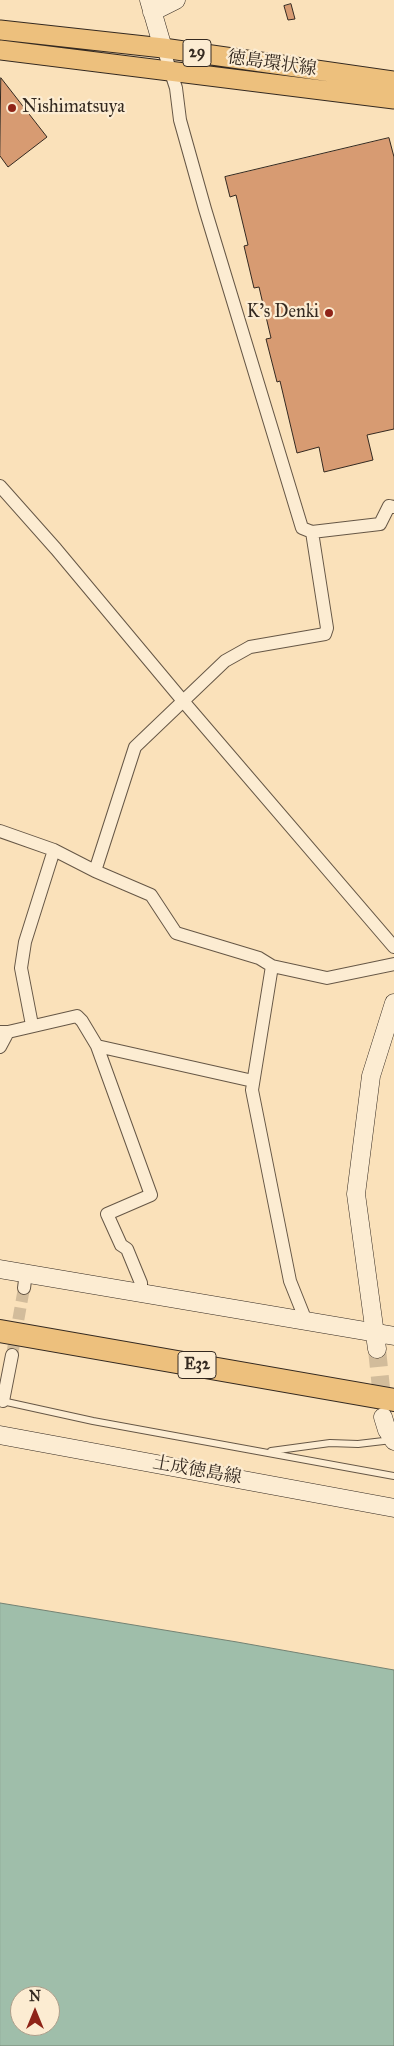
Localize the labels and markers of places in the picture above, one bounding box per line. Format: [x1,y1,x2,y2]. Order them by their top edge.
place label: Nishimatsuya [22,97,125,119]
marker: Nishimatsuya [6,102,18,114]
place label: K's Denki [247,302,319,324]
marker: K's Denki [323,307,335,319]

